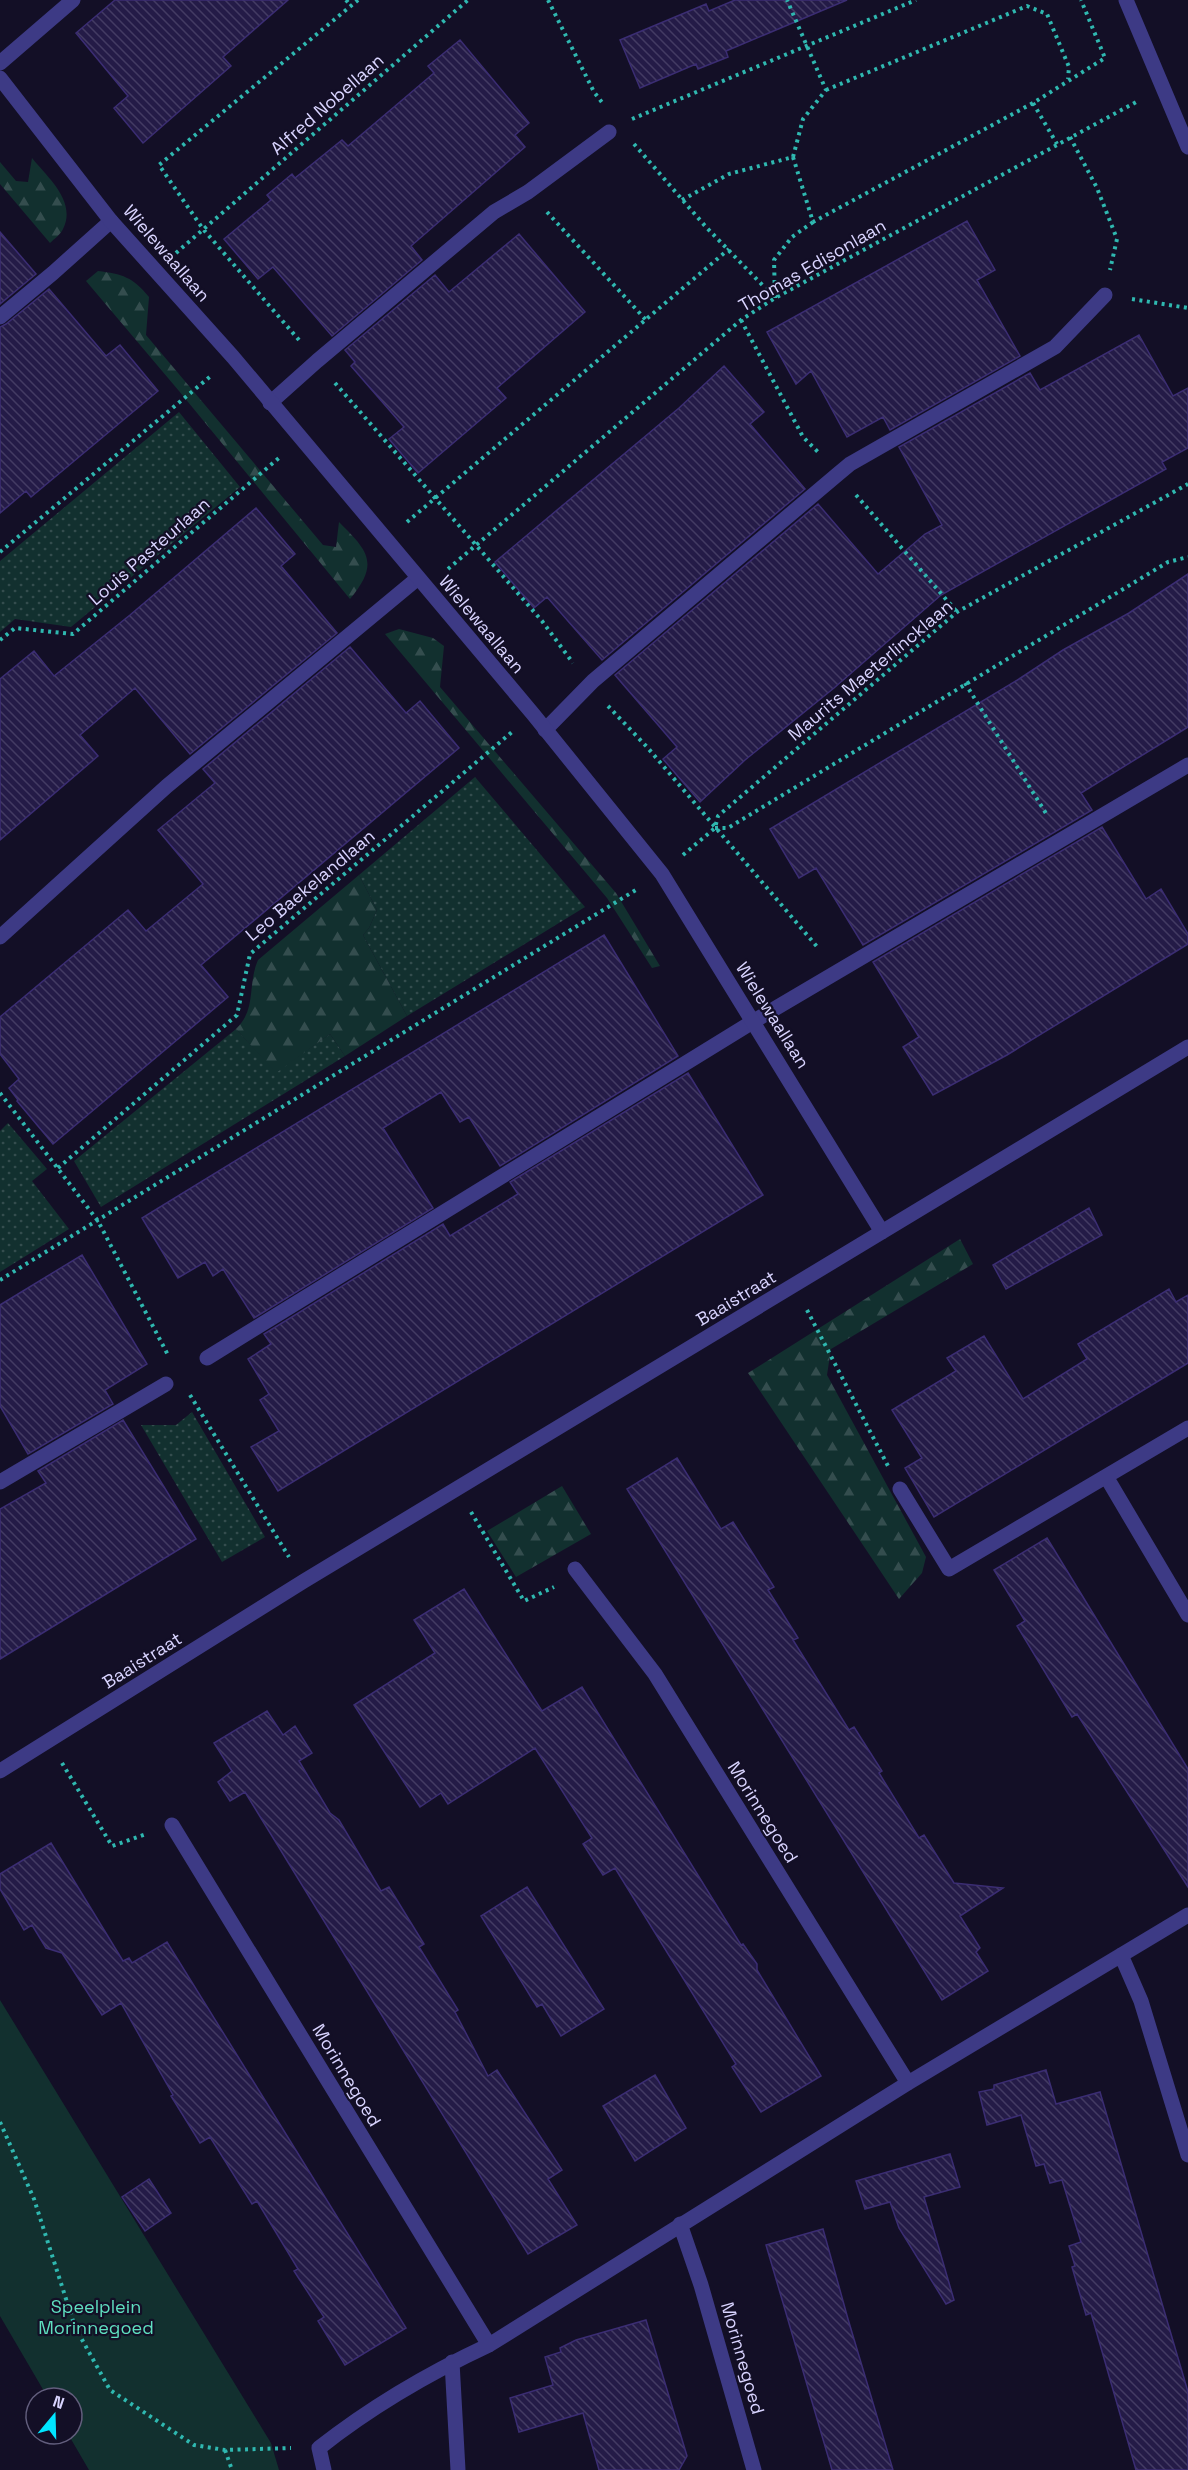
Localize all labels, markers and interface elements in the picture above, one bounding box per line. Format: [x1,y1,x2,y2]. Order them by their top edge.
street label: Alfred Nobellaan [266,48,388,160]
street label: Wielewaallaan [119,200,215,306]
street label: Thomas Edisonlaan [734,213,890,317]
street label: Louis Pasteurlaan [84,492,214,610]
street label: Wielewaallaan [434,570,530,678]
street label: Maurits Maeterlincklaan [783,594,957,746]
street label: Leo Baekelandlaan [240,824,380,946]
street label: Wielewaallaan [731,957,815,1073]
street label: Baaistraat [692,1265,780,1331]
street label: Baaistraat [98,1627,186,1693]
street label: Morinnegoed [723,1757,803,1867]
street label: Morinnegoed [307,2020,387,2130]
park label: Speelplein Morinnegoed [38,2295,154,2339]
street label: Morinnegoed [716,2299,770,2417]
north arrow [24,2386,84,2446]
text: N [50,2391,67,2414]

